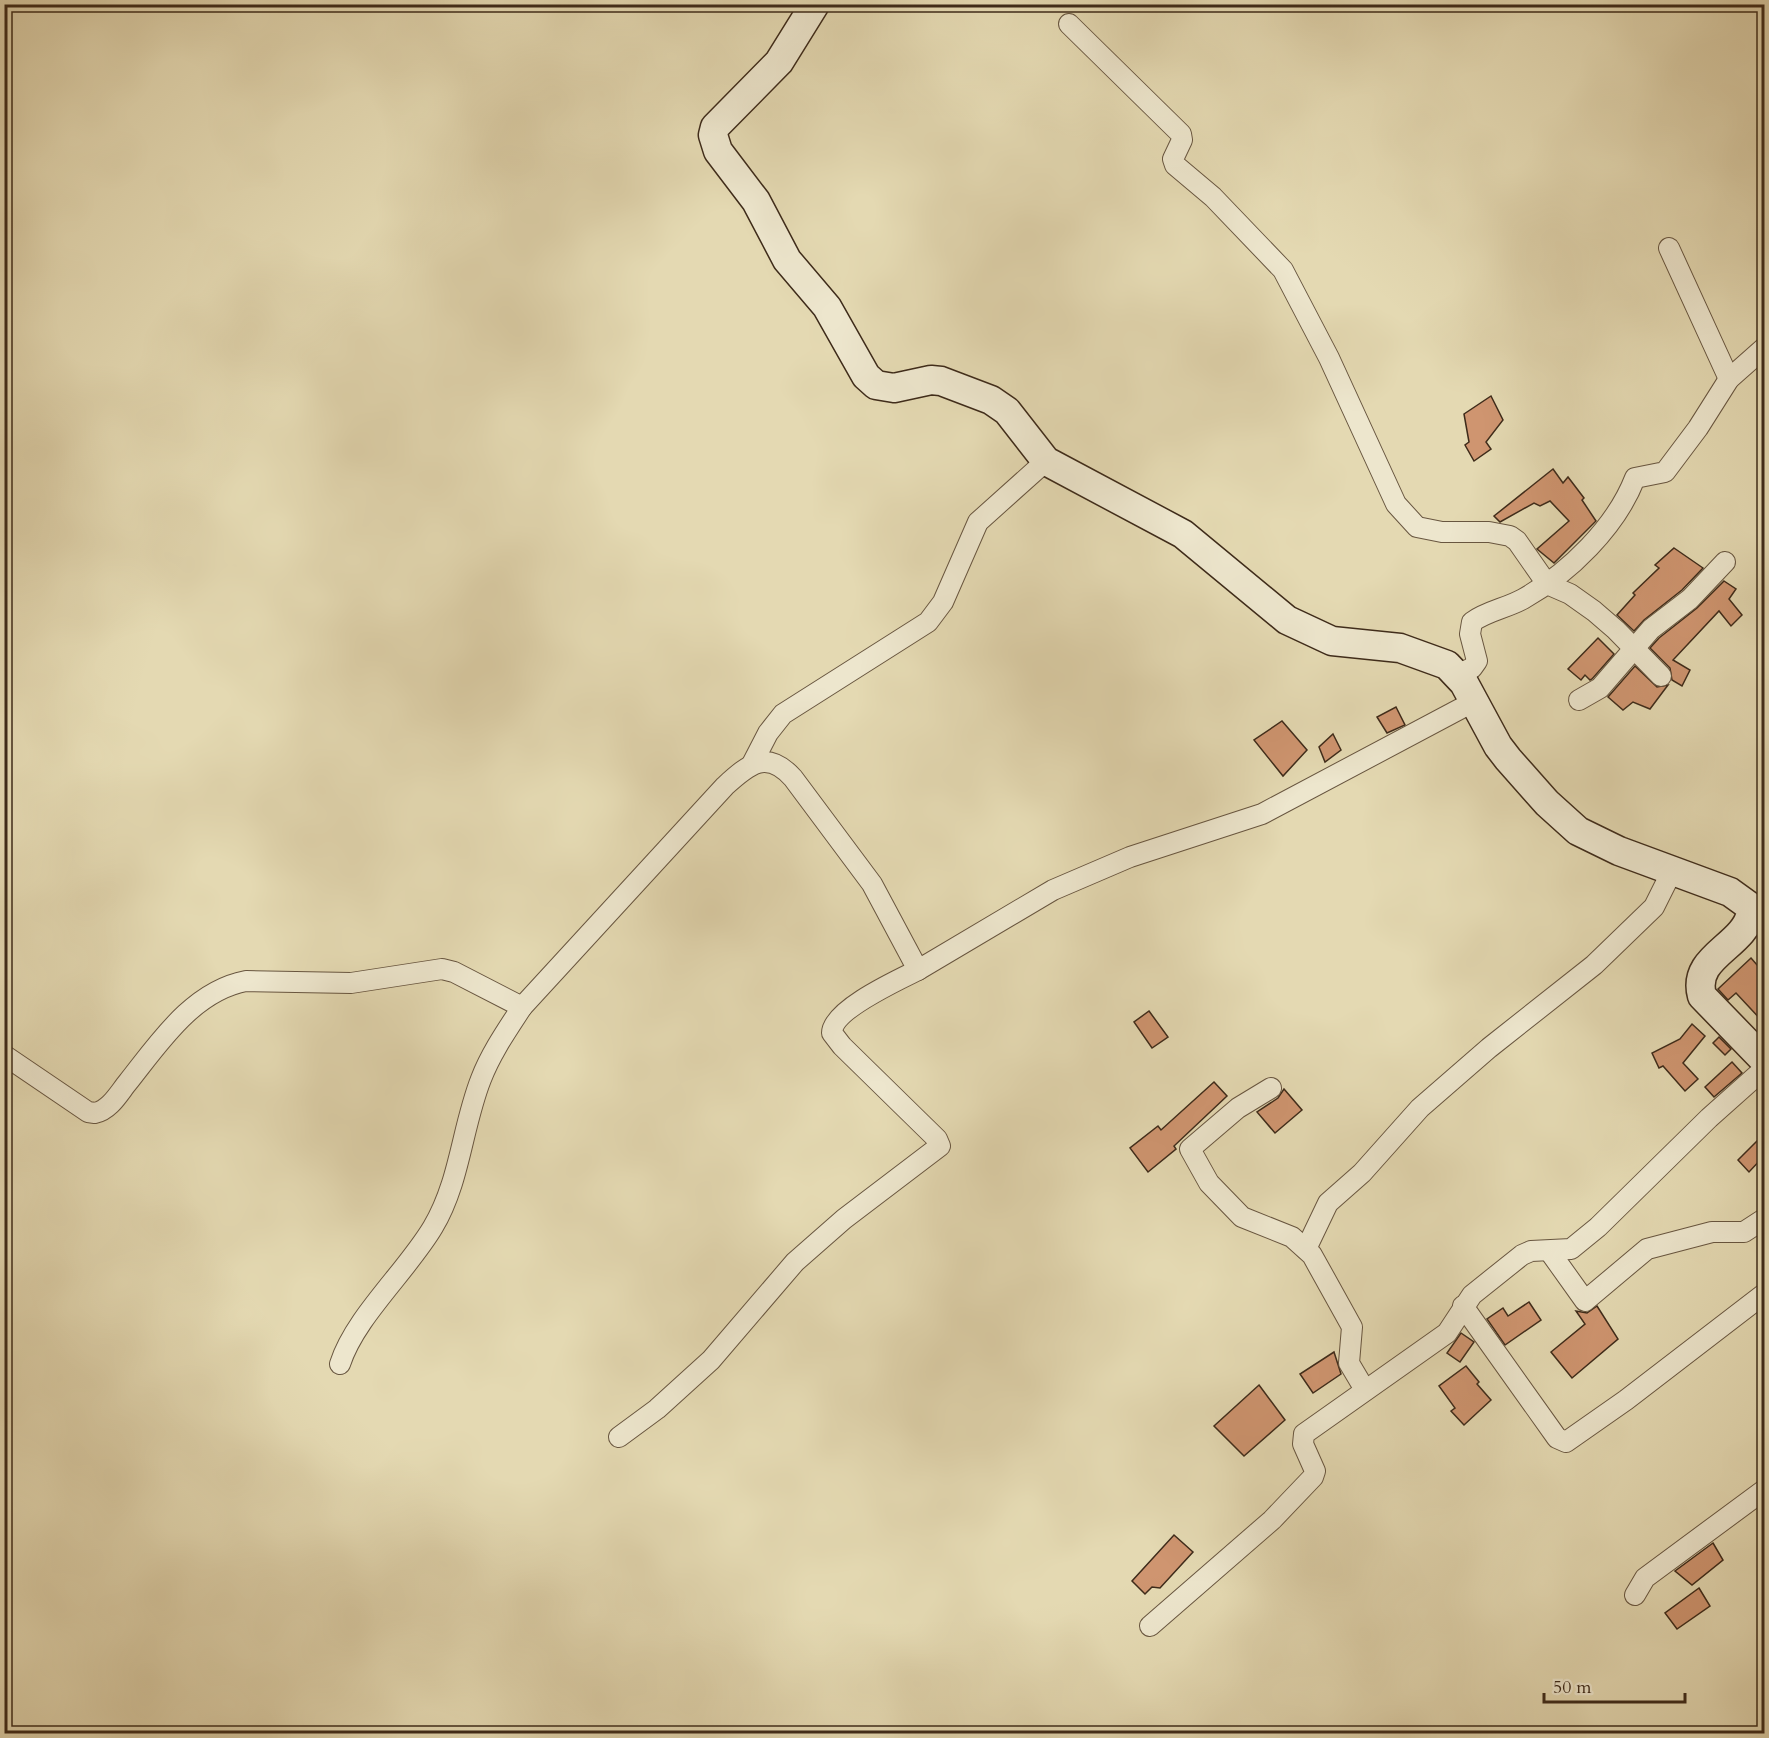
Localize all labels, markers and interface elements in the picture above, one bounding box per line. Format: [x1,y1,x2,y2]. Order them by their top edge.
scale bar [1544,1666,1685,1704]
text: 50 m [1553,1675,1592,1700]

